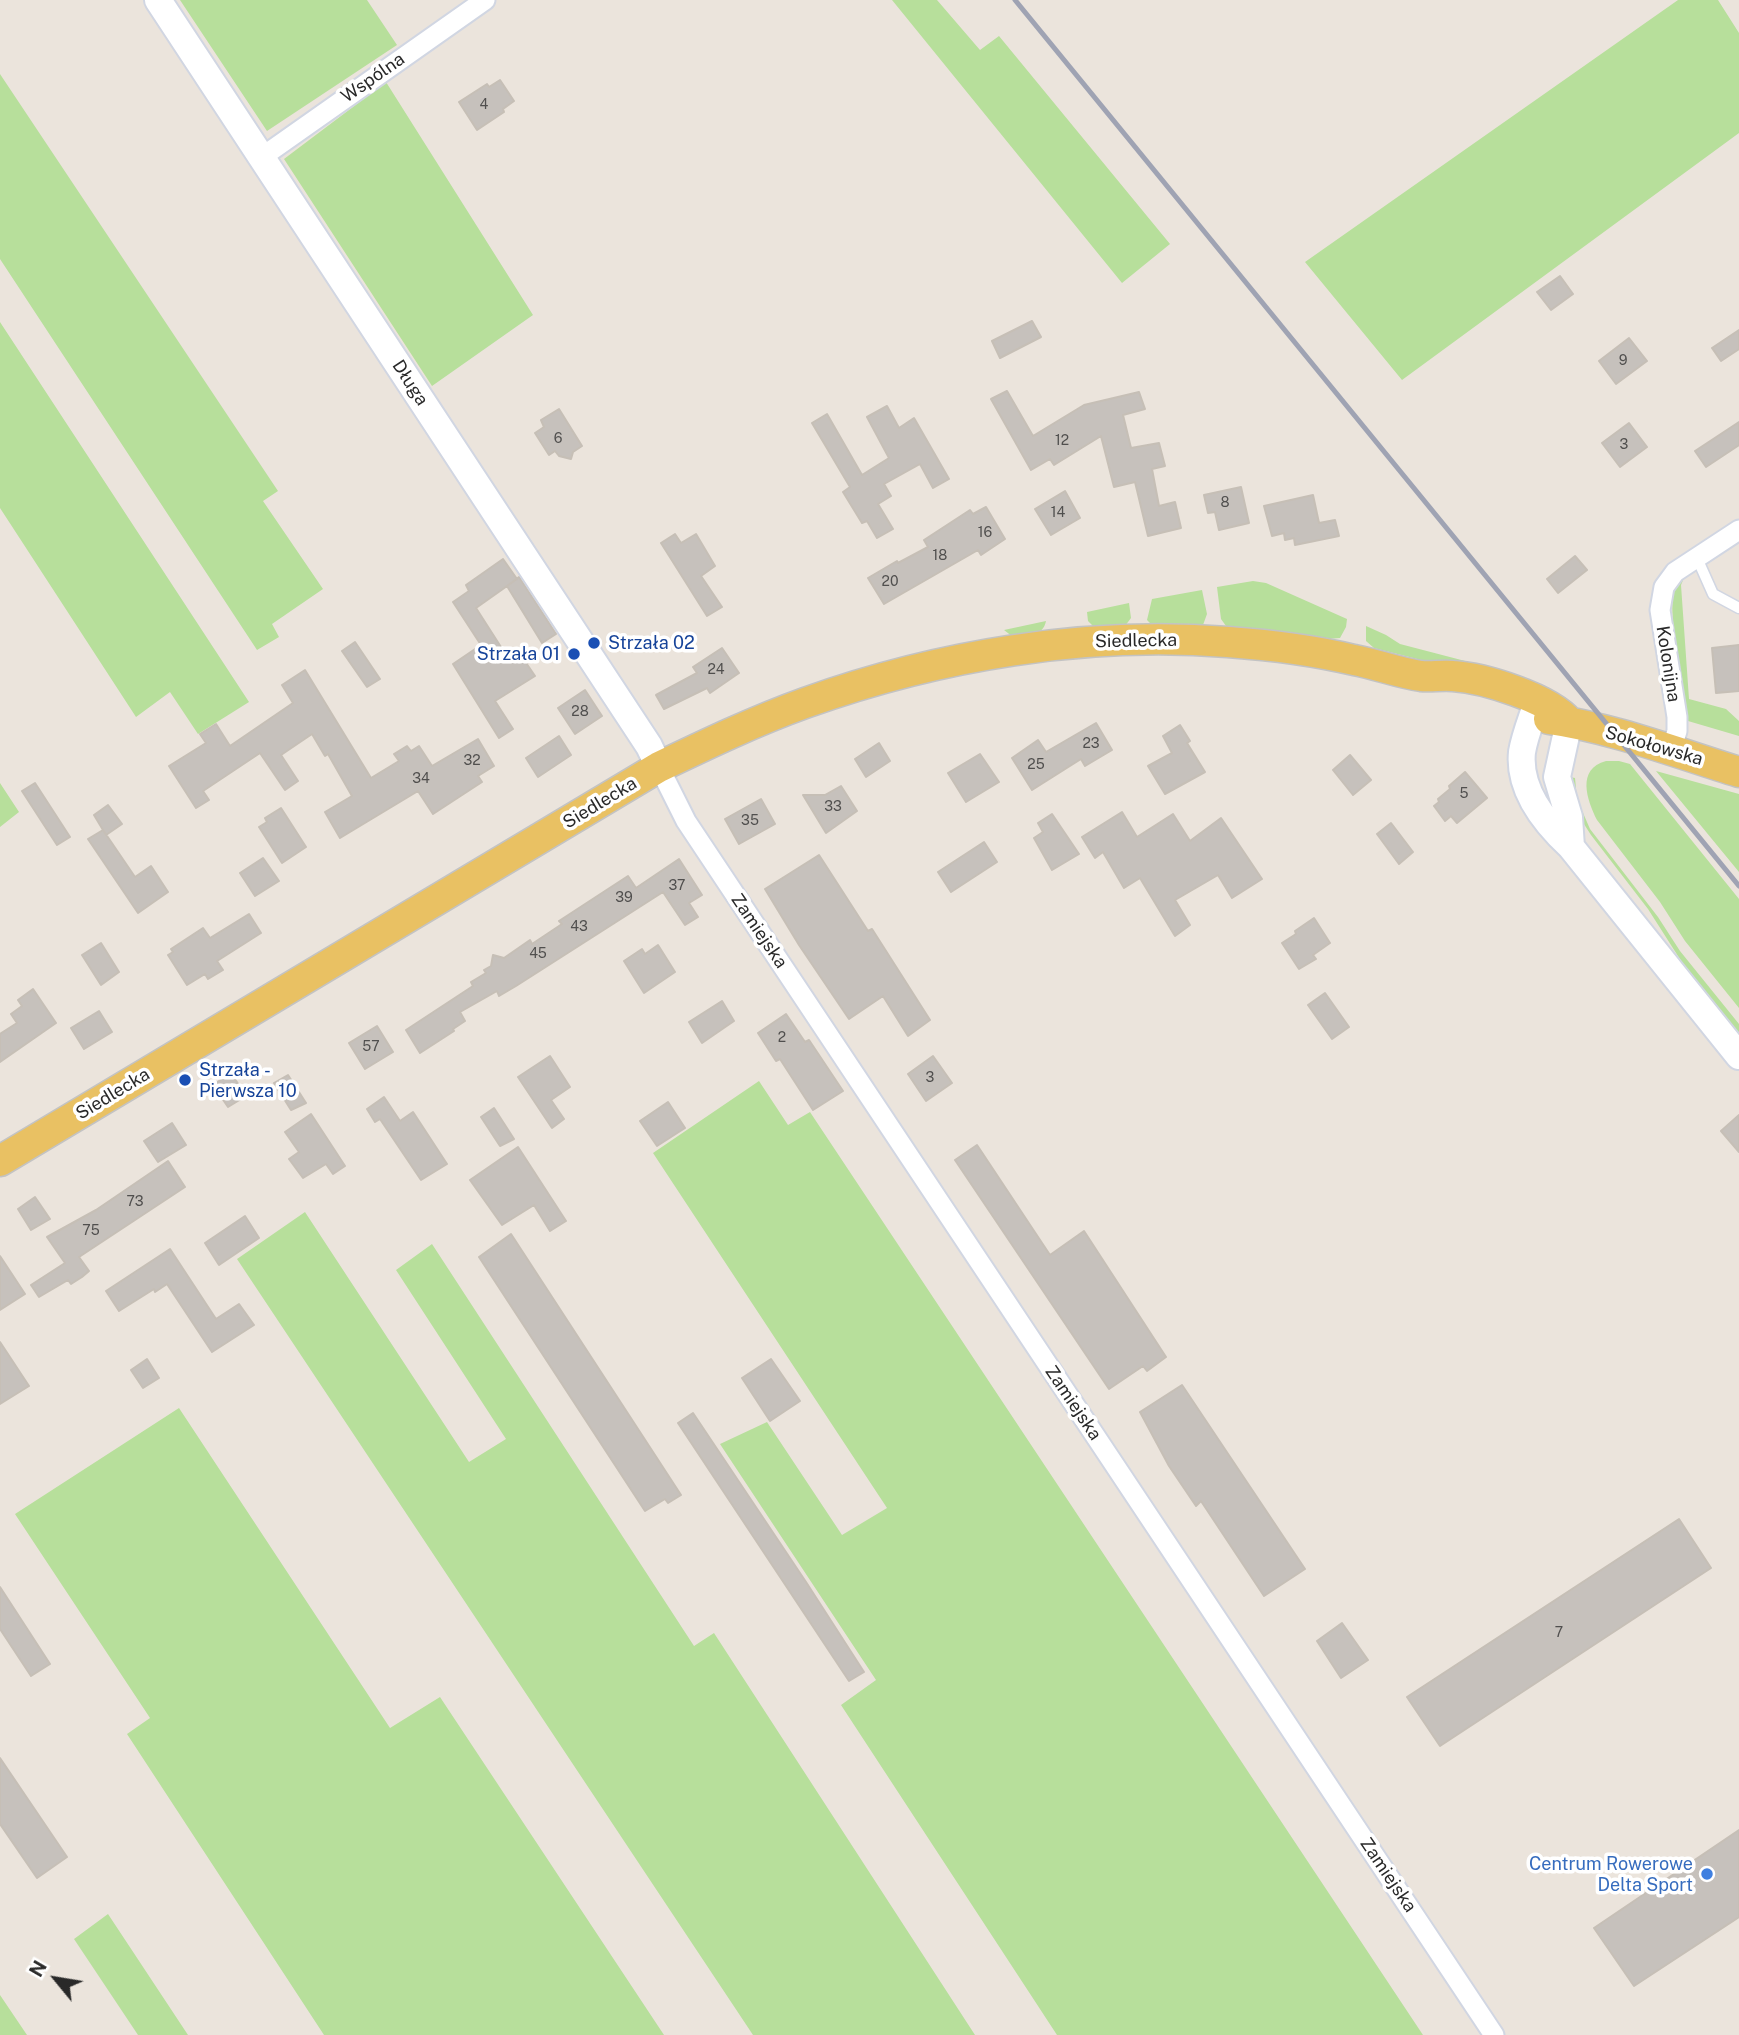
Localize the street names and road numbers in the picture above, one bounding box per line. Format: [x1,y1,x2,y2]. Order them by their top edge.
street label: Wspólna [337,48,409,108]
street label: Długa [387,356,433,410]
street label: Kolonijna [1651,624,1685,704]
street label: Siedlecka [1095,629,1177,653]
street label: Sokołowska [1603,722,1705,770]
street label: Siedlecka [559,773,641,833]
street label: Zamiejska [726,890,792,972]
street label: Siedlecka [72,1064,154,1124]
street label: Zamiejska [1040,1362,1106,1444]
street label: Zamiejska [1355,1834,1421,1916]

